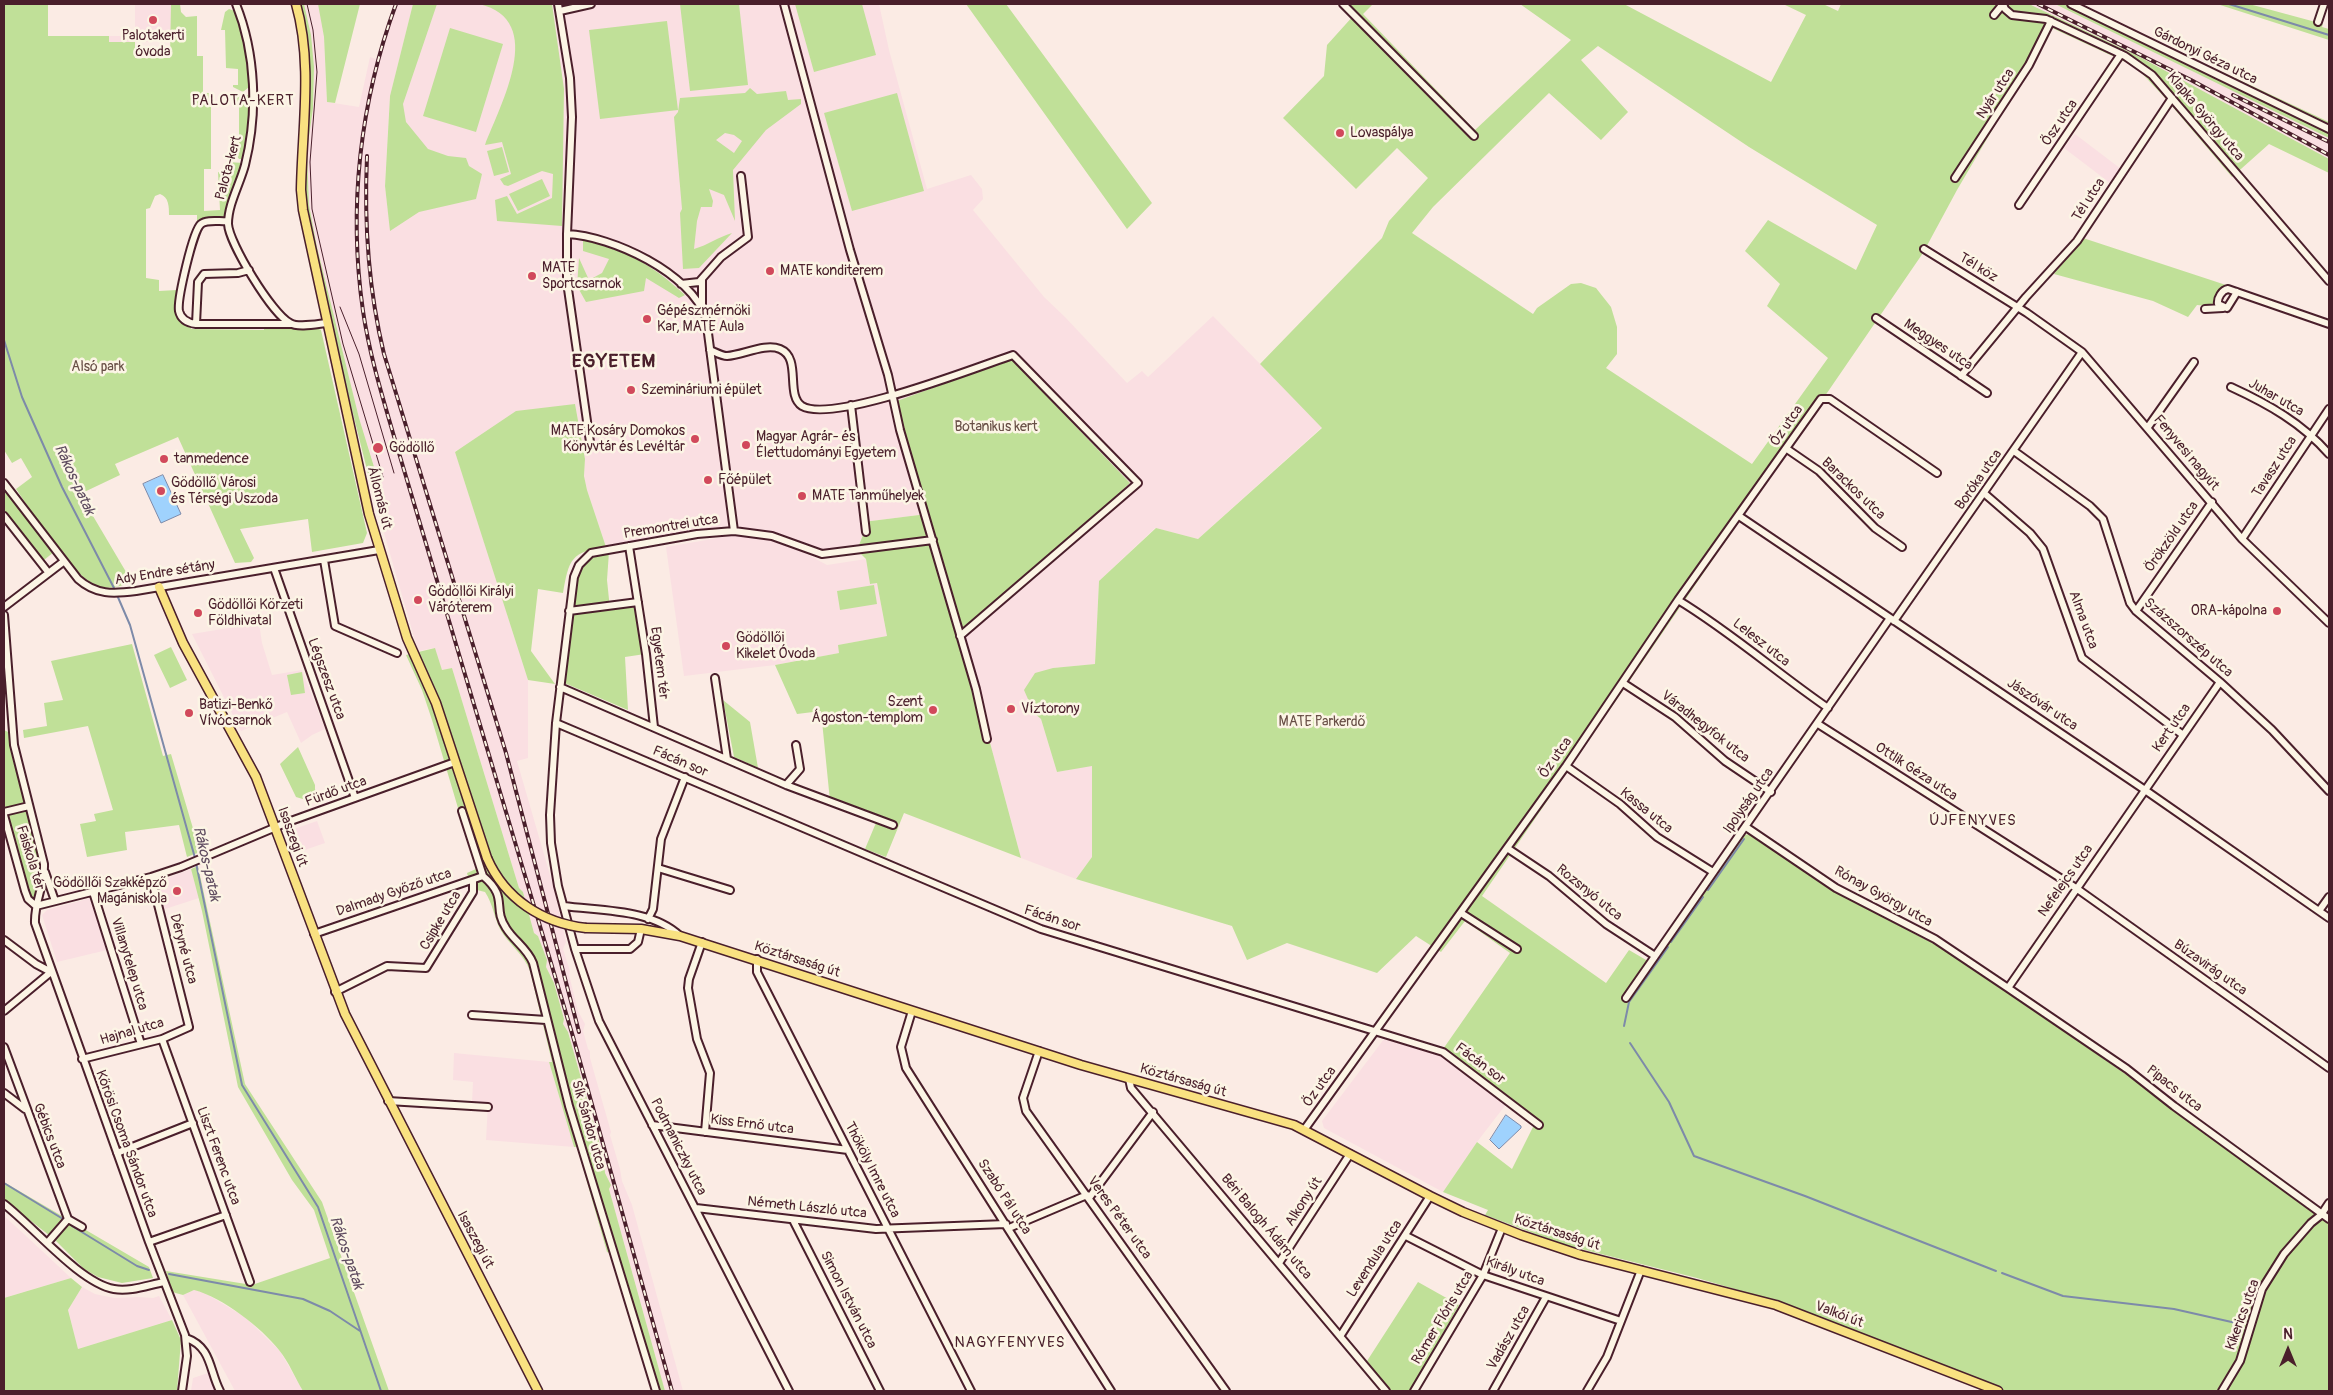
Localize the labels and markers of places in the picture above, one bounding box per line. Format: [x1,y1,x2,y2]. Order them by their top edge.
marker: Palotakerti óvoda [147,14,159,26]
place label: Palotakerti óvoda [122,28,184,60]
place label: Lovaspálya [1350,125,1413,141]
marker: Lovaspálya [1334,127,1346,139]
place label: MATE Sportcsarnok [542,260,621,292]
place label: MATE konditerem [780,263,883,279]
marker: MATE konditerem [764,265,776,277]
marker: MATE Sportcsarnok [526,270,538,282]
place label: Gépészmérnöki Kar, MATE Aula [657,303,750,336]
marker: Gépészmérnöki Kar, MATE Aula [641,313,653,325]
place label: Szemináriumi épület [641,382,762,398]
marker: Szemináriumi épület [625,384,637,396]
place label: MATE Kosáry Domokos Könyvtár és Levéltár [551,423,685,456]
place label: Magyar Agrár- és Élettudományi Egyetem [756,429,896,462]
marker: MATE Kosáry Domokos Könyvtár és Levéltár [689,433,701,445]
marker: Magyar Agrár- és Élettudományi Egyetem [740,439,752,451]
place label: Gödöllő [389,440,435,456]
marker: Gödöllő [371,441,385,455]
place label: tanmedence [174,451,249,467]
marker: tanmedence [158,453,170,465]
place label: Főépület [718,472,771,488]
marker: Főépület [702,474,714,486]
place label: Gödöllő Városi és Térségi Uszoda [171,475,278,508]
marker: Gödöllő Városi és Térségi Uszoda [155,485,167,497]
place label: MATE Tanműhelyek [812,488,924,504]
marker: MATE Tanműhelyek [796,490,808,502]
place label: Gödöllői Királyi Váróterem [428,584,514,616]
marker: Gödöllői Királyi Váróterem [412,594,424,606]
place label: Gödöllői Körzeti Földhivatal [208,597,303,630]
place label: ORA-kápolna [2191,603,2267,619]
marker: ORA-kápolna [2271,605,2283,617]
marker: Gödöllői Körzeti Földhivatal [192,607,204,619]
place label: Gödöllői Kikelet Óvoda [736,630,815,662]
marker: Gödöllői Kikelet Óvoda [720,640,732,652]
place label: Szent Ágoston-templom [812,694,923,726]
place label: Batizi-Benkő Vívócsarnok [199,697,273,730]
place label: Víztorony [1021,701,1079,717]
marker: Víztorony [1005,703,1017,715]
marker: Szent Ágoston-templom [927,704,939,716]
marker: Batizi-Benkő Vívócsarnok [183,707,195,719]
place label: Gödöllői Szakképző Magániskola [53,875,167,908]
marker: Gödöllői Szakképző Magániskola [171,885,183,897]

